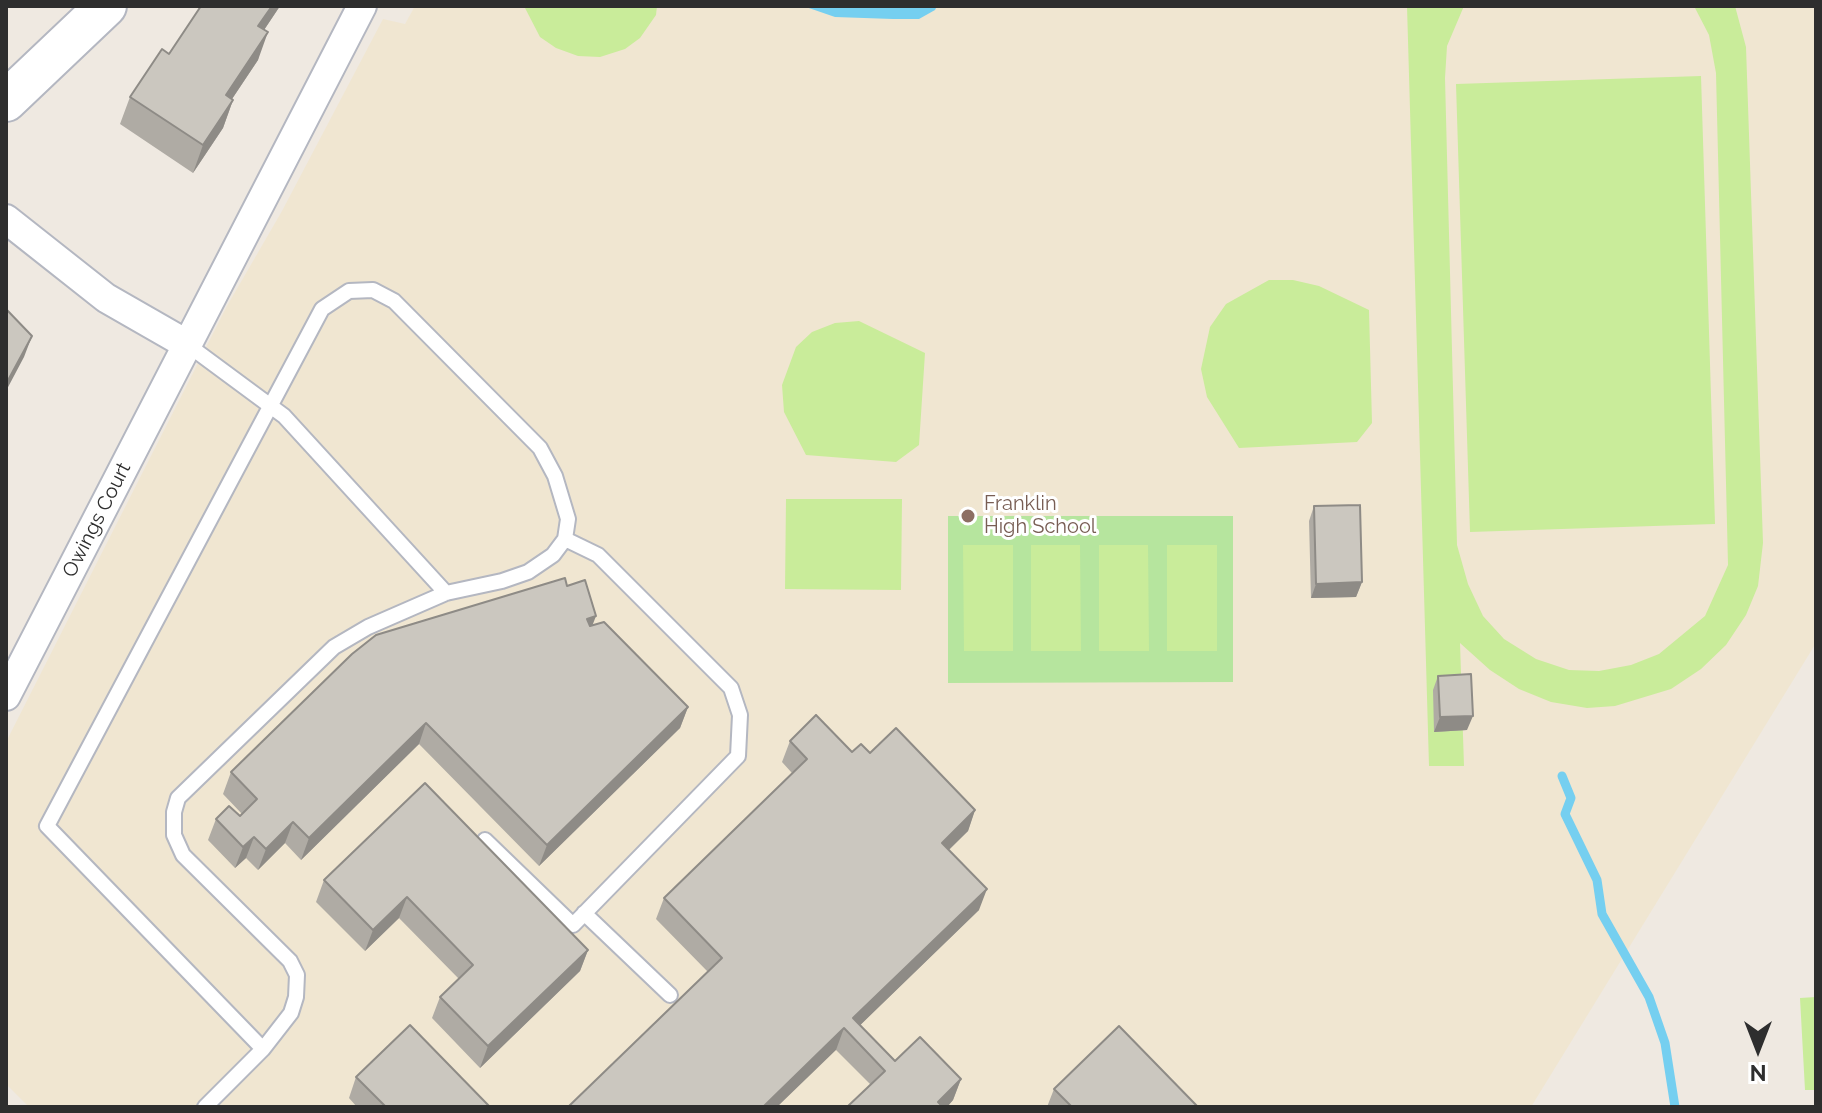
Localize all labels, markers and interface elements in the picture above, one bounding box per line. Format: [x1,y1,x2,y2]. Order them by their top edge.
street label: Owings Court [58,459,136,581]
place label: Franklin High School [984,492,1096,539]
marker: Franklin High School [959,507,977,525]
north arrow [1718,1009,1798,1089]
text: N [1750,1060,1766,1086]

